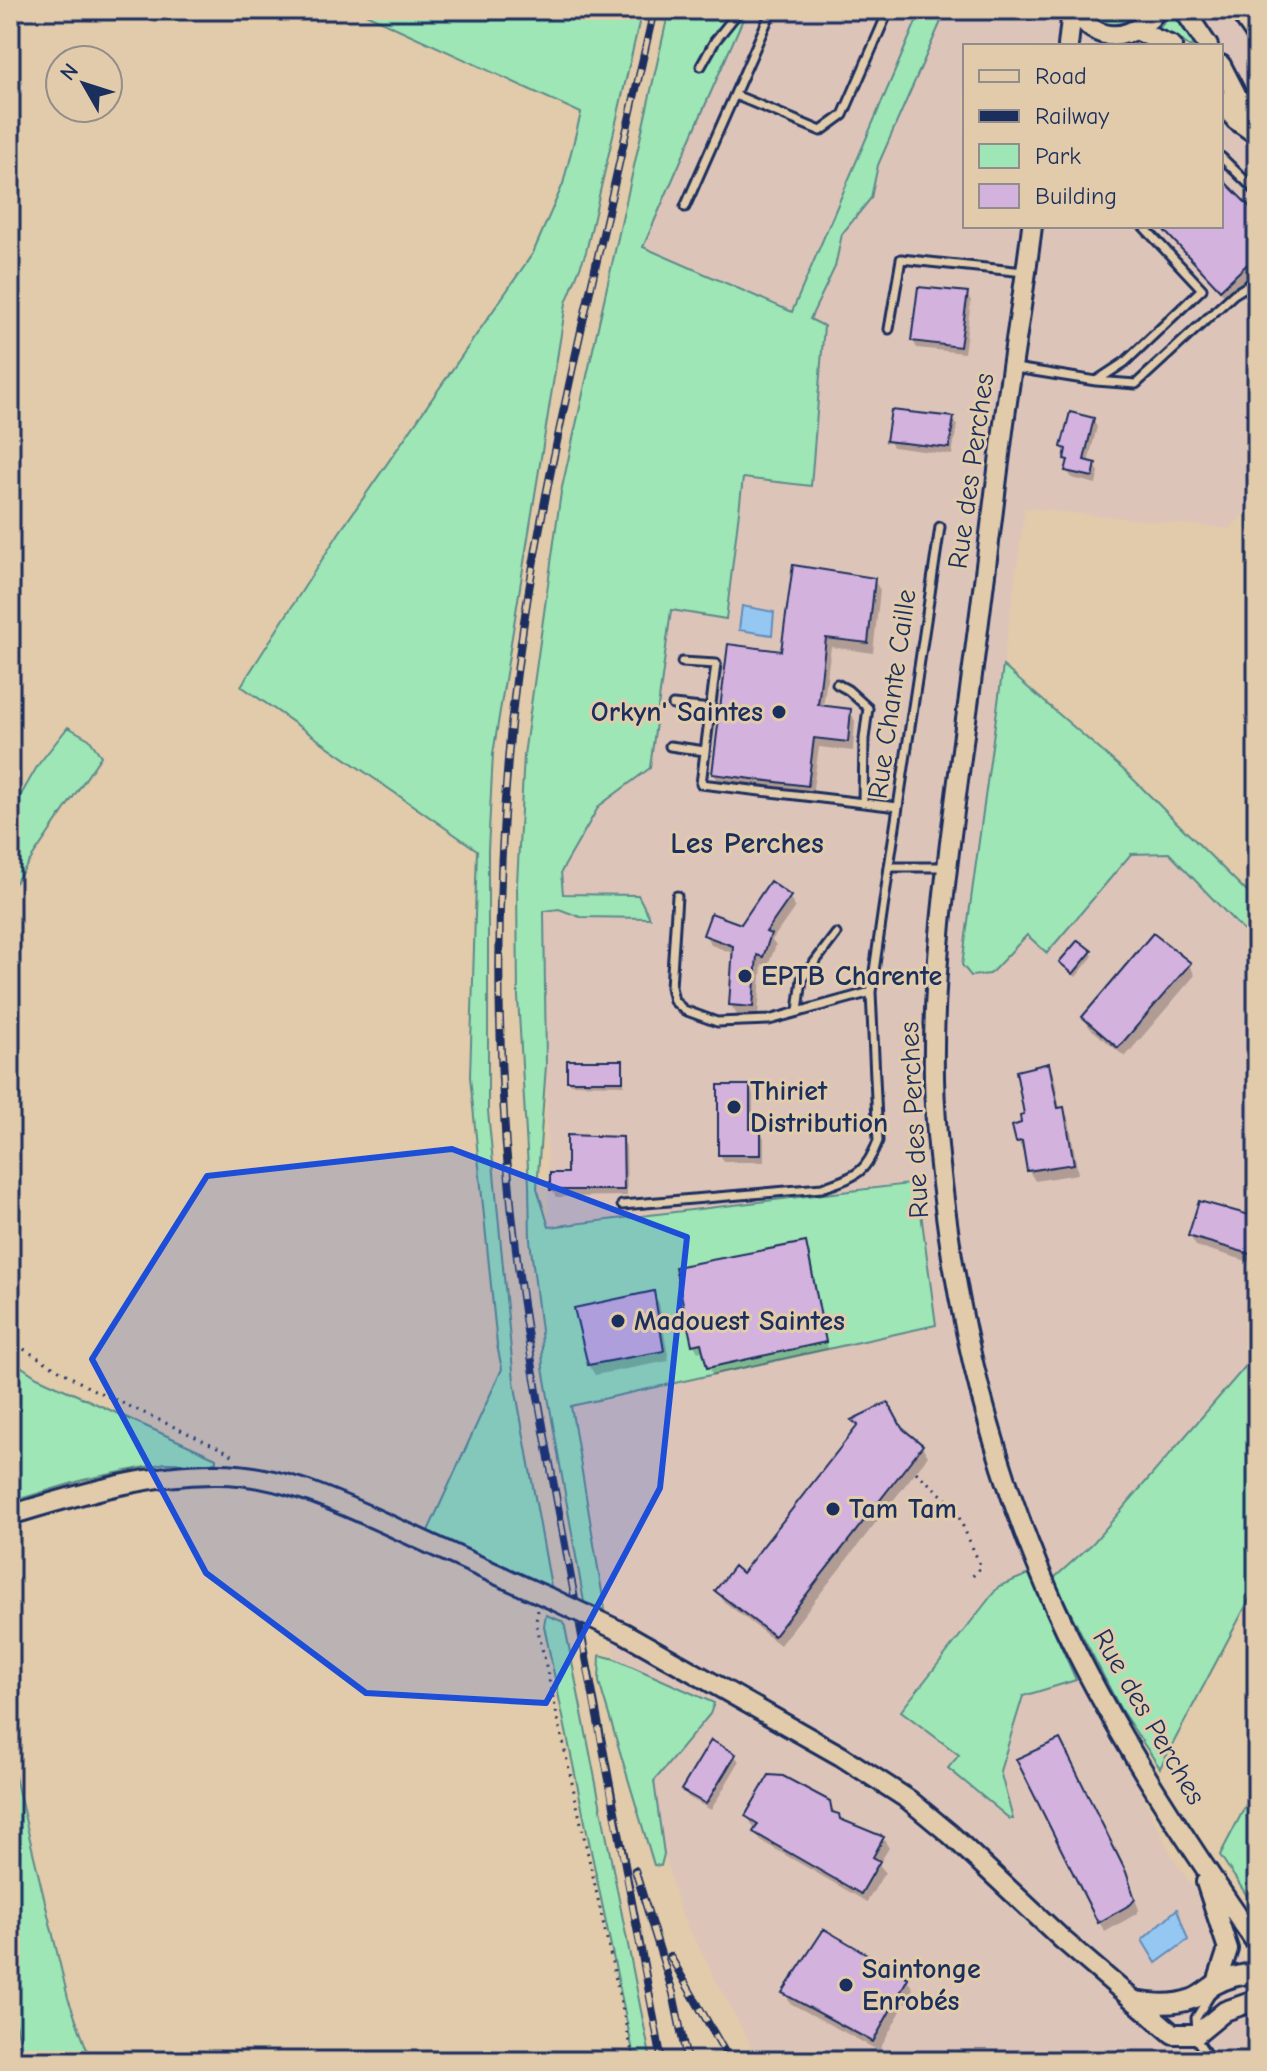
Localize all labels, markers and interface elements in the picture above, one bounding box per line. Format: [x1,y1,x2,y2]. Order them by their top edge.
north arrow [44,44,124,124]
legend [963,44,1223,228]
text: N [55,58,84,86]
text: Road [1035,62,1087,90]
text: Railway [1035,102,1109,130]
text: Park [1035,142,1081,170]
text: Building [1035,182,1117,210]
street label: Rue des Perches [941,371,1001,571]
street label: Rue Chante Caille [861,587,923,801]
place label: Orkyn' Saintes [591,696,763,728]
marker: Orkyn' Saintes [770,703,788,721]
district label: Les Perches [670,826,824,861]
place label: EPTB Charente [761,960,943,992]
marker: EPTB Charente [736,967,754,985]
street label: Rue des Perches [893,1021,935,1219]
place label: Thiriet Distribution [750,1075,888,1139]
marker: Thiriet Distribution [725,1098,743,1116]
place label: Madouest Saintes [634,1305,845,1337]
marker: Madouest Saintes [609,1312,627,1330]
place label: Tam Tam [849,1493,957,1525]
marker: Tam Tam [824,1500,842,1518]
street label: Rue des Perches [1086,1624,1212,1810]
place label: Saintonge Enrobés [862,1953,981,2017]
marker: Saintonge Enrobés [837,1976,855,1994]

